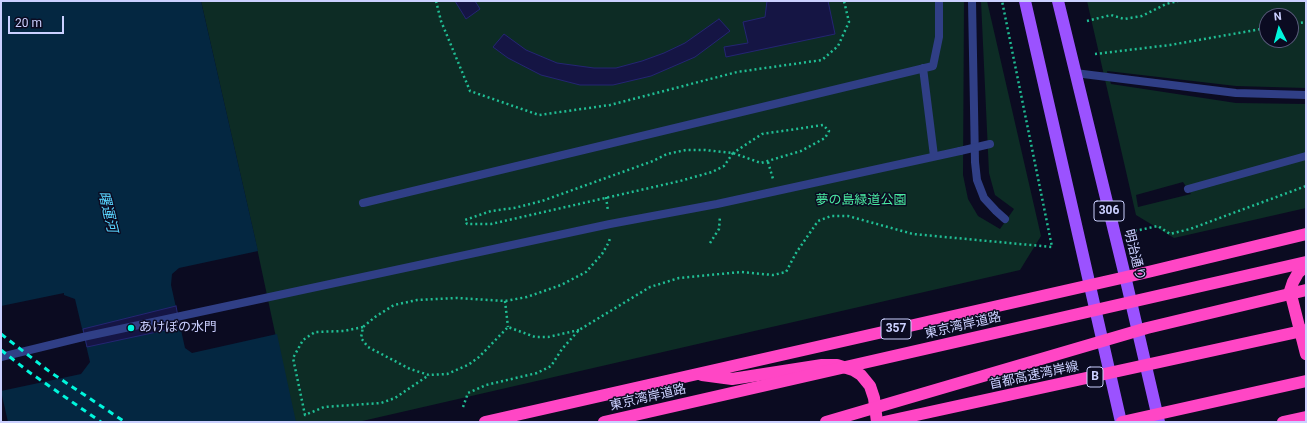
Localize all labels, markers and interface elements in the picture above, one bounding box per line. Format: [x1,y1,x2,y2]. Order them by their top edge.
scale bar [10,8,66,34]
north arrow [1259,8,1299,48]
text: N [1273,10,1282,23]
text: 20 m [15,16,42,30]
water label: 曙運河 [94,190,120,234]
park label: 夢の島緑道公園 [816,193,906,209]
road number: 306 [1094,201,1124,221]
street label: 明治通り [1120,228,1148,282]
street label: 東京湾岸道路 [923,310,1003,342]
road number: 357 [881,319,911,339]
place label: あけぼの水門 [139,320,217,336]
marker: あけぼの水門 [126,323,136,333]
street label: 首都高速湾岸線 [988,359,1080,393]
road number: B [1087,367,1103,387]
street label: 東京湾岸道路 [608,382,688,414]

